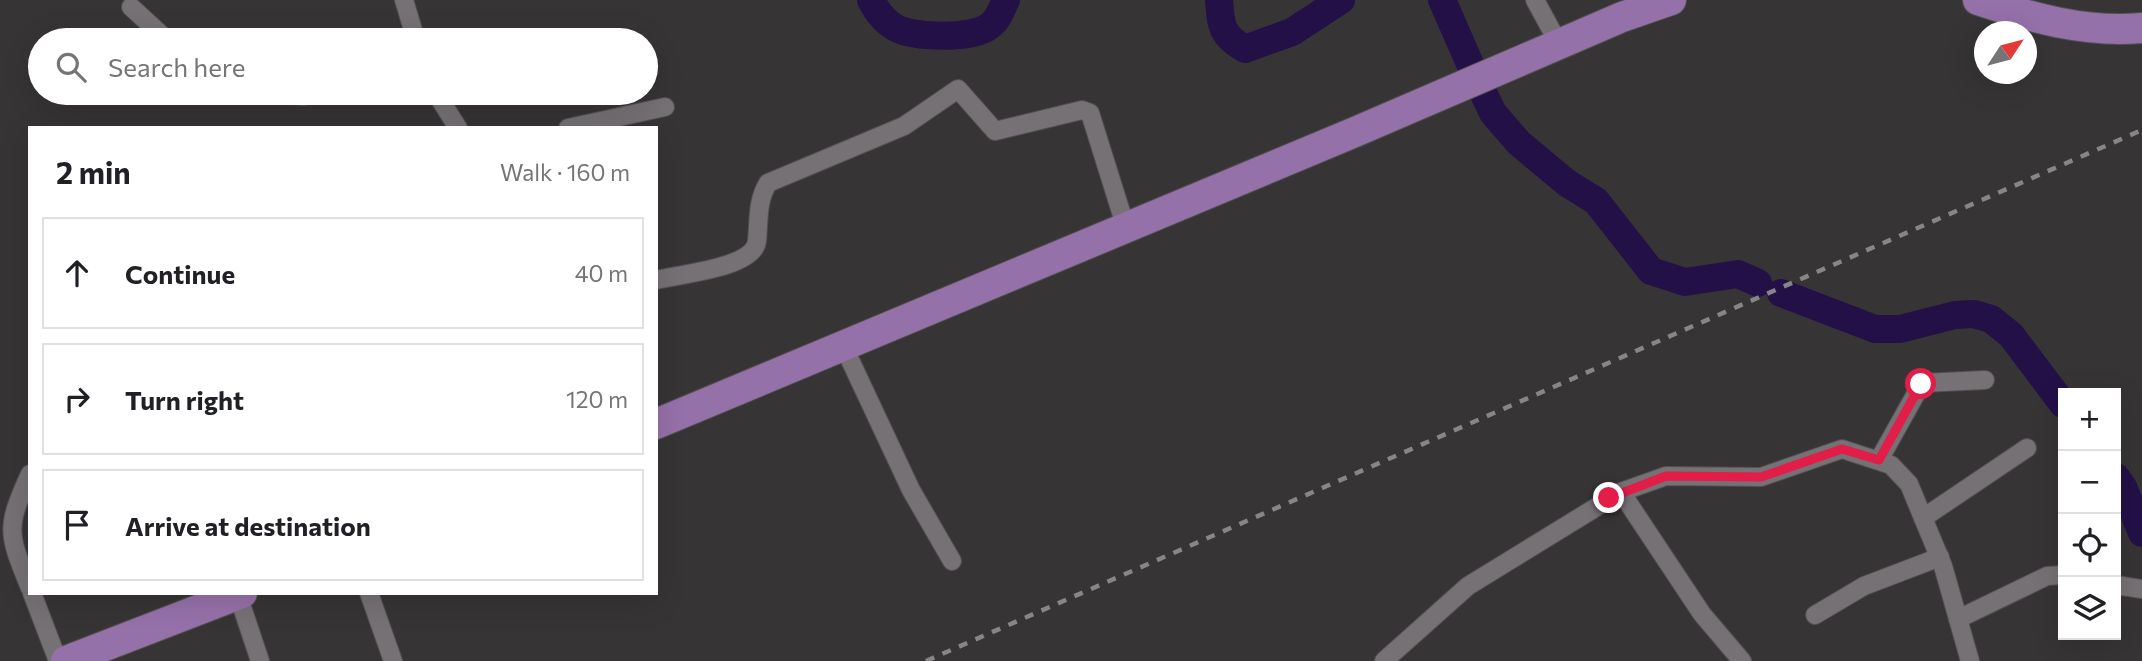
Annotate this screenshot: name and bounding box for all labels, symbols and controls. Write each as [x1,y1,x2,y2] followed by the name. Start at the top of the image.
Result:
[1974,21,2037,84] north arrow
[28,28,658,105] search box
[52,48,90,86] icon: search
[108,51,246,82] text: Search here
[56,153,131,190] text: 2 min
[500,158,630,186] text: Walk · 160 m
[58,254,96,292] icon: ahead
[125,258,235,289] text: Continue
[575,259,628,287] text: 40 m
[1905,368,1936,399] route start
[58,380,96,418] icon: right
[125,384,244,415] text: Turn right
[566,385,628,413] text: 120 m
[2058,388,2121,640] map controls
[2058,388,2121,451] button: +
[2058,451,2121,514] button: −
[1593,482,1624,513] route end
[58,506,96,544] icon: arrive
[125,510,371,541] text: Arrive at destination
[2058,514,2121,577] button: locate
[2058,577,2121,640] button: layers

